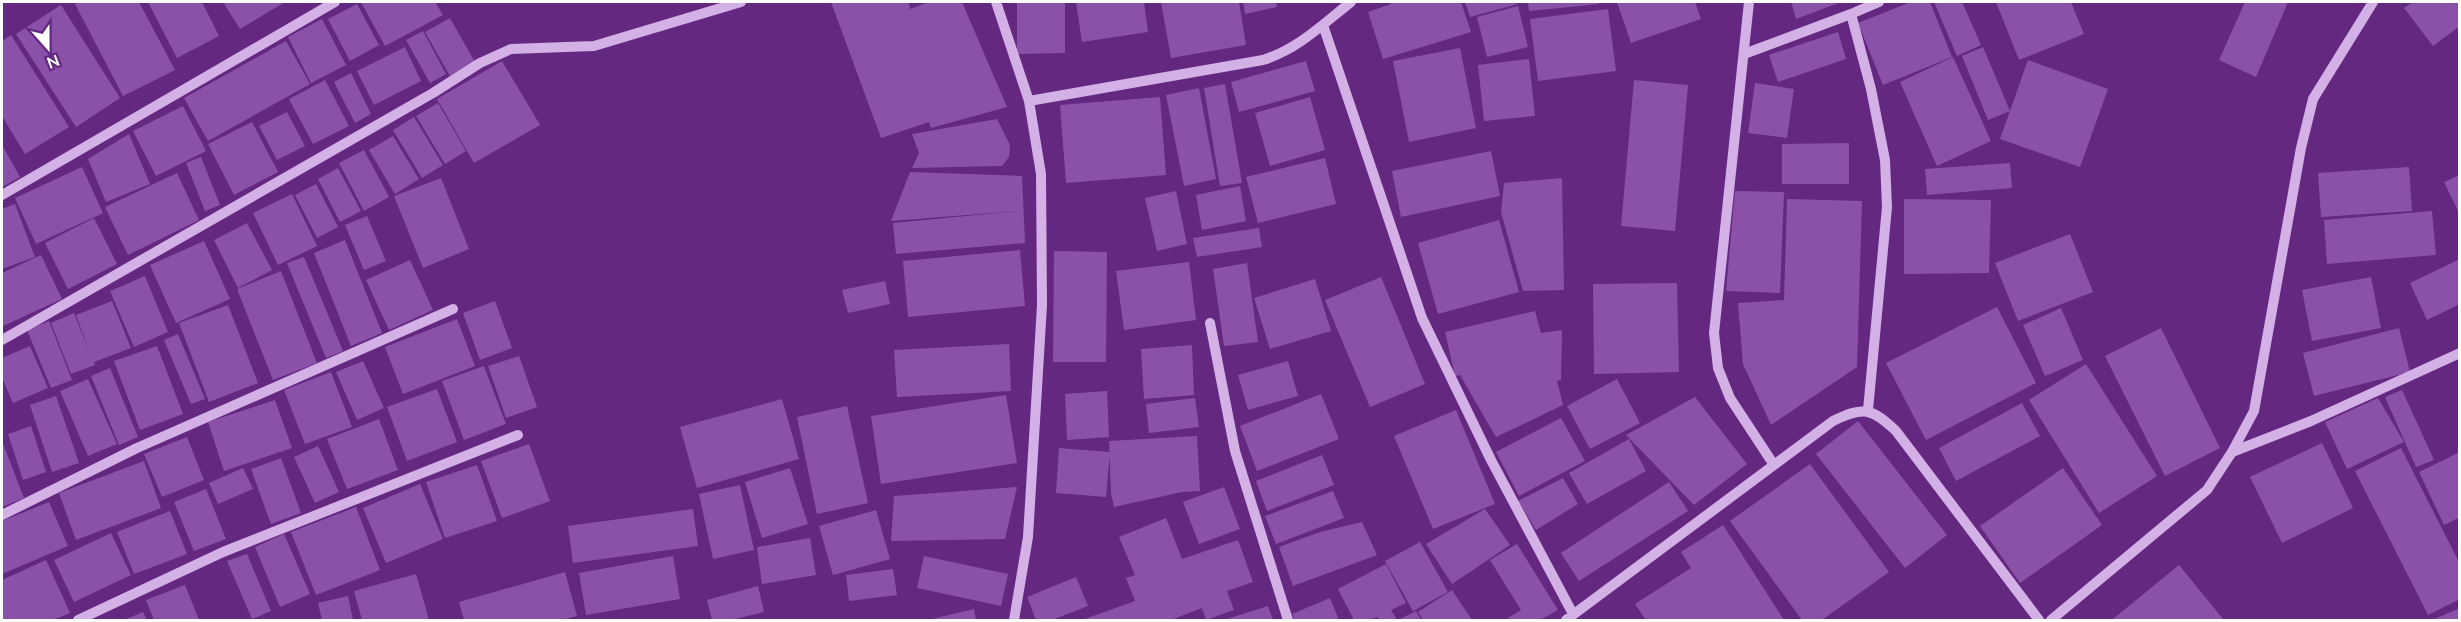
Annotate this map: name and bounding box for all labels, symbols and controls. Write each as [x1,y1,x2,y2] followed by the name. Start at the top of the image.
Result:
[18,18,78,78] north arrow
[43,49,63,73] text: N

